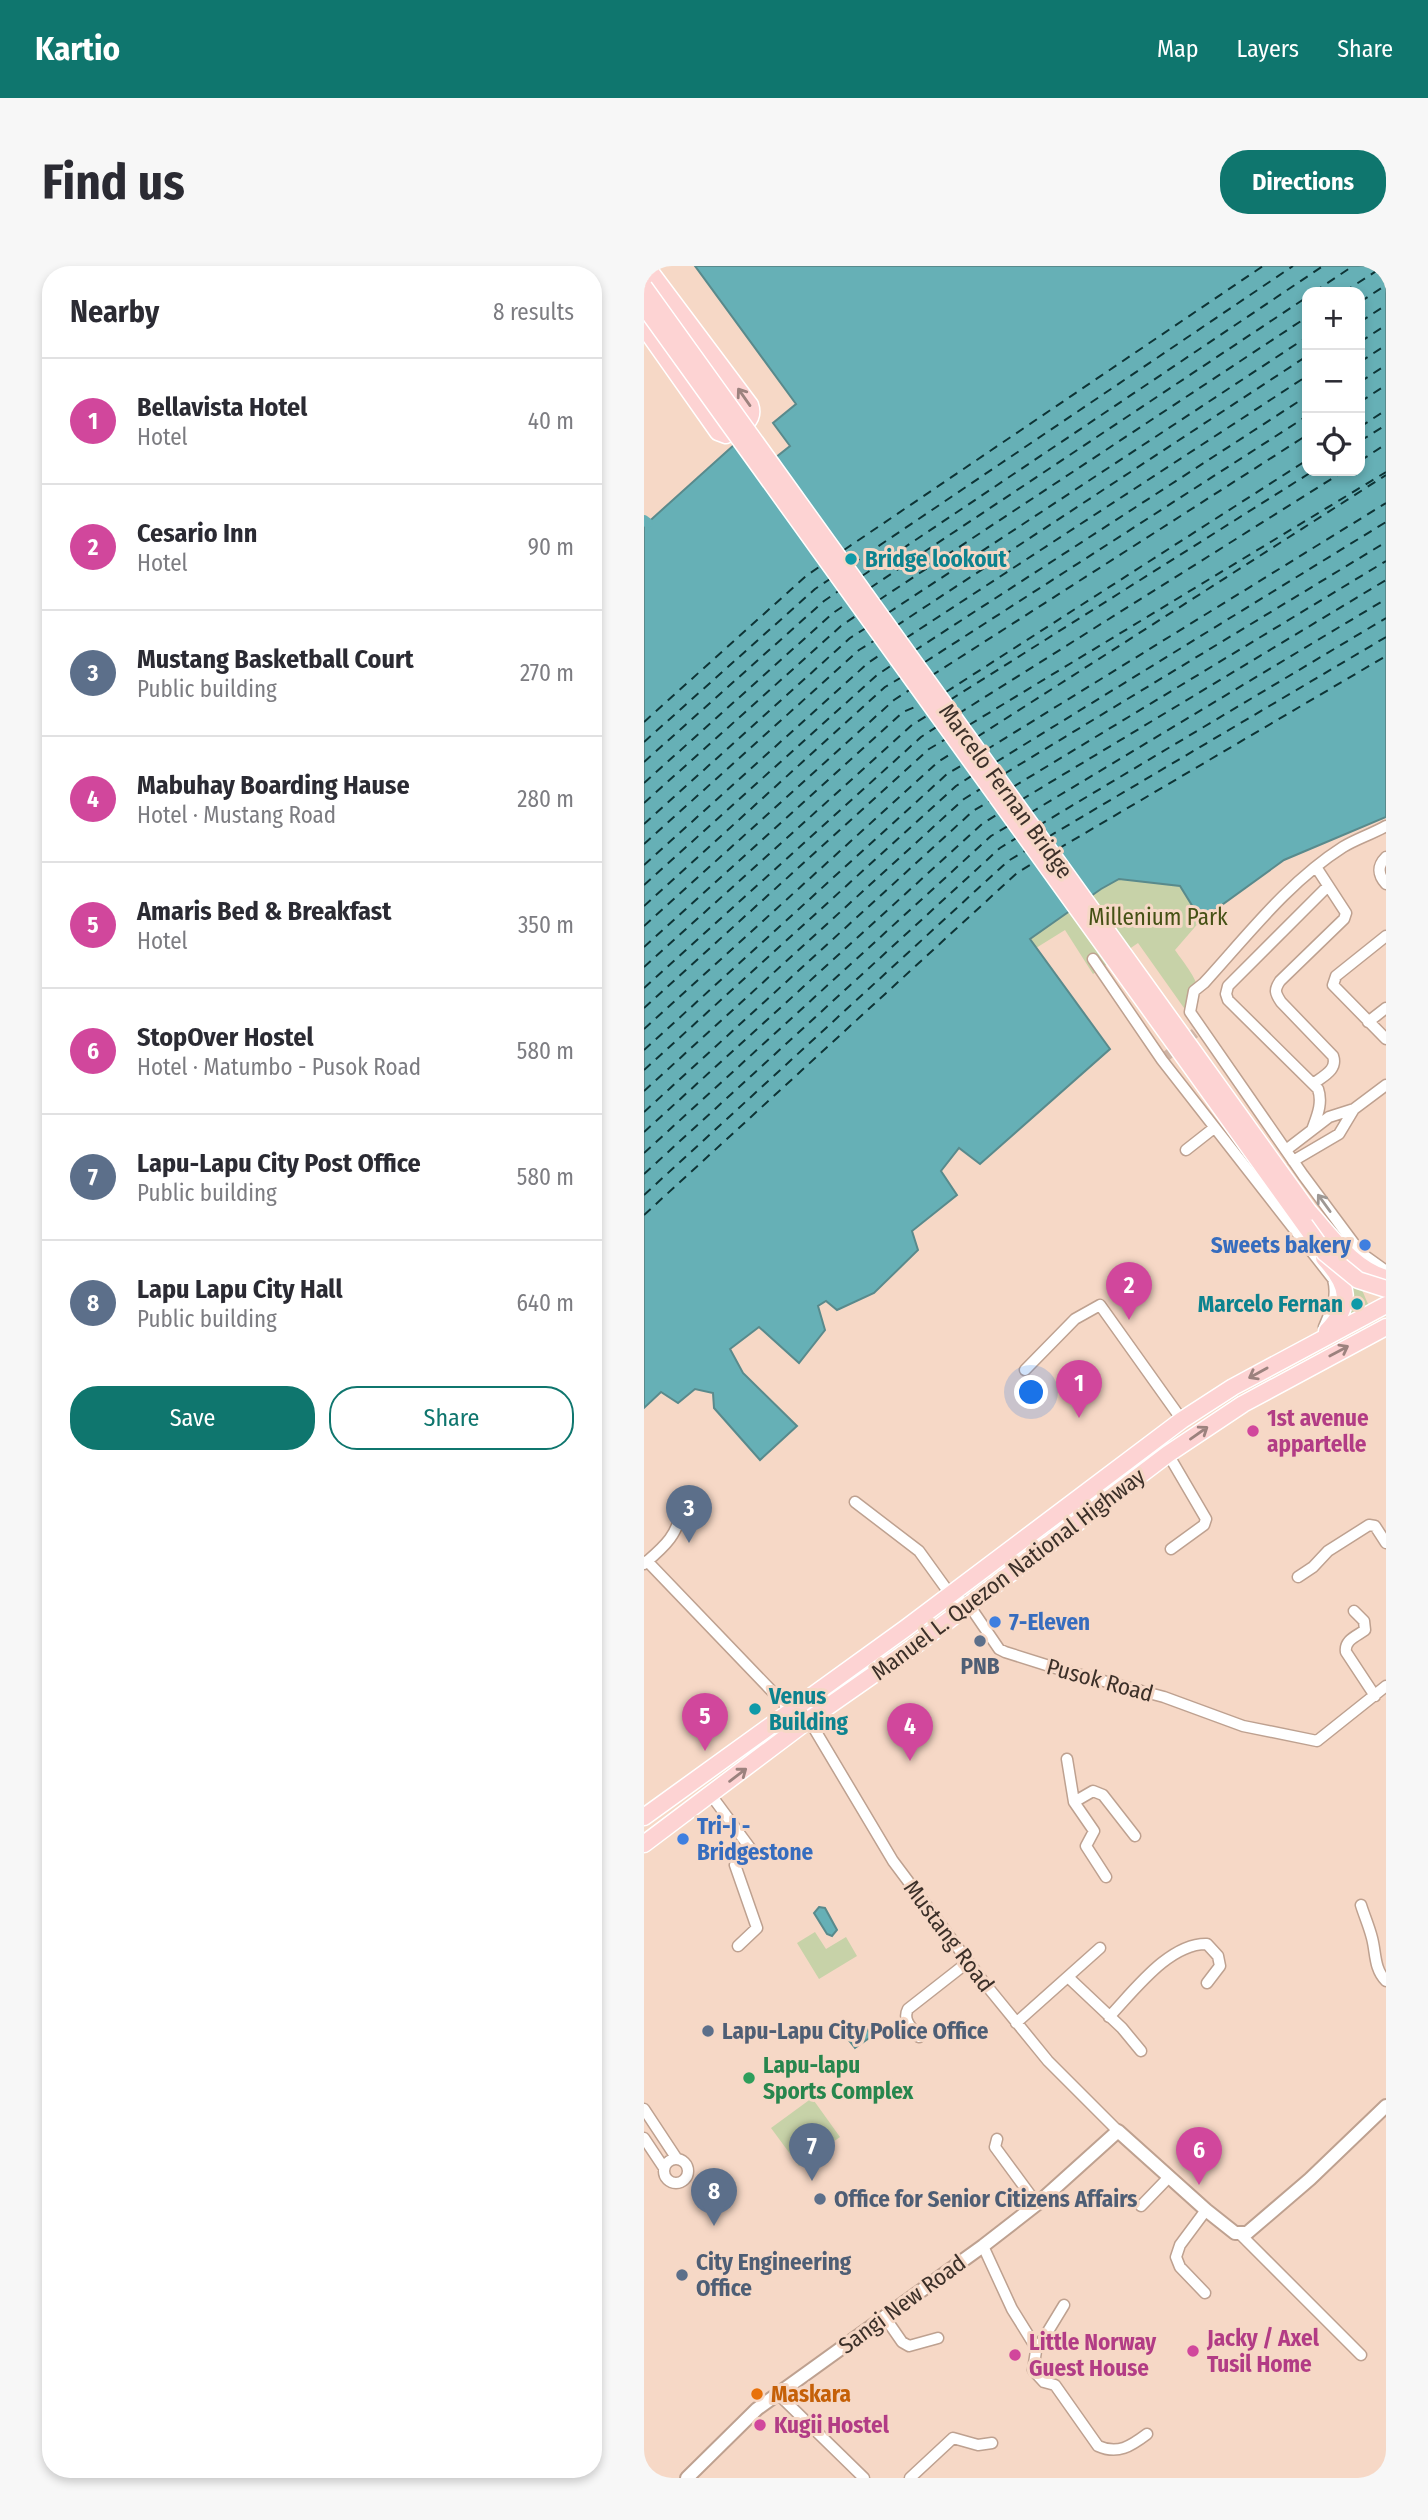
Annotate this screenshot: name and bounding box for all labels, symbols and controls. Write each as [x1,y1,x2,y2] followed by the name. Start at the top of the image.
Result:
[35,29,120,69] text: Kartio
[1157,35,1199,63] text: Map
[1237,35,1299,63] text: Layers
[1337,35,1393,63] text: Share
[1220,150,1386,214] button: Directions
[42,153,185,212] text: Find us
[1302,287,1365,476] map controls
[1302,287,1365,350] button: +
[70,294,159,330] text: Nearby
[493,298,574,326] text: 8 results
[1302,350,1365,413] button: −
[737,388,751,407] one-way arrow
[137,392,307,423] text: Bellavista Hotel
[88,407,98,435] text: 1
[528,407,574,435] text: 40 m
[1302,413,1365,476] button: locate
[137,423,188,451] text: Hotel
[137,518,257,549] text: Cesario Inn
[88,533,98,561] text: 2
[528,533,574,561] text: 90 m
[865,545,1007,573] place label: Bridge lookout
[137,549,188,577] text: Hotel
[843,551,859,567] marker: Bridge lookout
[137,644,414,675] text: Mustang Basketball Court
[88,659,98,687] text: 3
[520,659,574,687] text: 270 m
[137,675,277,703] text: Public building
[933,698,1079,884] street label: Marcelo Fernan Bridge
[137,770,410,801] text: Mabuhay Boarding Hause
[87,785,99,813] text: 4
[517,785,574,813] text: 280 m
[137,801,336,829] text: Hotel · Mustang Road
[137,896,391,927] text: Amaris Bed & Breakfast
[1088,903,1228,931] park label: Millenium Park
[87,911,99,939] text: 5
[518,911,574,939] text: 350 m
[137,927,188,955] text: Hotel
[137,1022,314,1053] text: StopOver Hostel
[87,1037,99,1065] text: 6
[517,1037,574,1065] text: 580 m
[137,1053,421,1081] text: Hotel · Matumbo - Pusok Road
[137,1148,421,1179] text: Lapu-Lapu City Post Office
[88,1163,98,1191] text: 7
[517,1163,574,1191] text: 580 m
[137,1179,277,1207] text: Public building
[1317,1194,1331,1213] one-way arrow
[1211,1231,1352,1259] place label: Sweets bakery
[1357,1237,1373,1253] marker: Sweets bakery
[1106,1262,1152,1320] pin: 2
[137,1274,343,1305] text: Lapu Lapu City Hall
[87,1289,99,1317] text: 8
[516,1289,574,1317] text: 640 m
[1198,1290,1343,1318] place label: Marcelo Fernan
[1349,1296,1365,1312] marker: Marcelo Fernan
[137,1305,277,1333] text: Public building
[1328,1343,1348,1357] one-way arrow
[1056,1360,1102,1418] pin: 1
[1248,1367,1269,1380] one-way arrow
[1014,1375,1048,1409] your location
[70,1386,315,1450] button: Save
[329,1386,574,1450] button: Share
[1267,1404,1369,1458] place label: 1st avenue appartelle
[1245,1423,1261,1439] marker: 1st avenue appartelle
[1189,1426,1208,1440] one-way arrow
[866,1462,1151,1686] street label: Manuel L. Quezon National Highway
[666,1485,712,1543] pin: 3
[1009,1608,1090,1636] place label: 7-Eleven
[987,1614,1003,1630] marker: 7-Eleven
[972,1633,988,1649] marker: PNB
[960,1652,1000,1680] place label: PNB
[1044,1652,1156,1708] street label: Pusok Road
[768,1682,848,1736] place label: Venus Building
[682,1693,728,1751] pin: 5
[747,1701,763,1717] marker: Venus Building
[887,1703,933,1761] pin: 4
[729,1767,747,1782] one-way arrow
[697,1812,813,1866] place label: Tri-J - Bridgestone
[675,1831,691,1847] marker: Tri-J - Bridgestone
[898,1875,1000,1997] street label: Mustang Road
[722,2017,989,2045] place label: Lapu-Lapu City Police Office
[700,2023,716,2039] marker: Lapu-Lapu City Police Office
[763,2051,915,2105] place label: Lapu-lapu Sports Complex
[741,2070,757,2086] marker: Lapu-lapu Sports Complex
[789,2123,835,2181] pin: 7
[1176,2127,1222,2185] pin: 6
[691,2168,737,2226] pin: 8
[834,2185,1137,2213] place label: Office for Senior Citizens Affairs
[812,2191,828,2207] marker: Office for Senior Citizens Affairs
[696,2248,852,2302] place label: City Engineering Office
[833,2249,971,2359] street label: Sangi New Road
[674,2267,690,2283] marker: City Engineering Office
[1206,2324,1320,2378] place label: Jacky / Axel Tusil Home
[1029,2328,1157,2382] place label: Little Norway Guest House
[1185,2343,1201,2359] marker: Jacky / Axel Tusil Home
[1007,2347,1023,2363] marker: Little Norway Guest House
[771,2380,851,2408] place label: Maskara
[749,2386,765,2402] marker: Maskara
[774,2411,890,2439] place label: Kugii Hostel
[752,2417,768,2433] marker: Kugii Hostel

